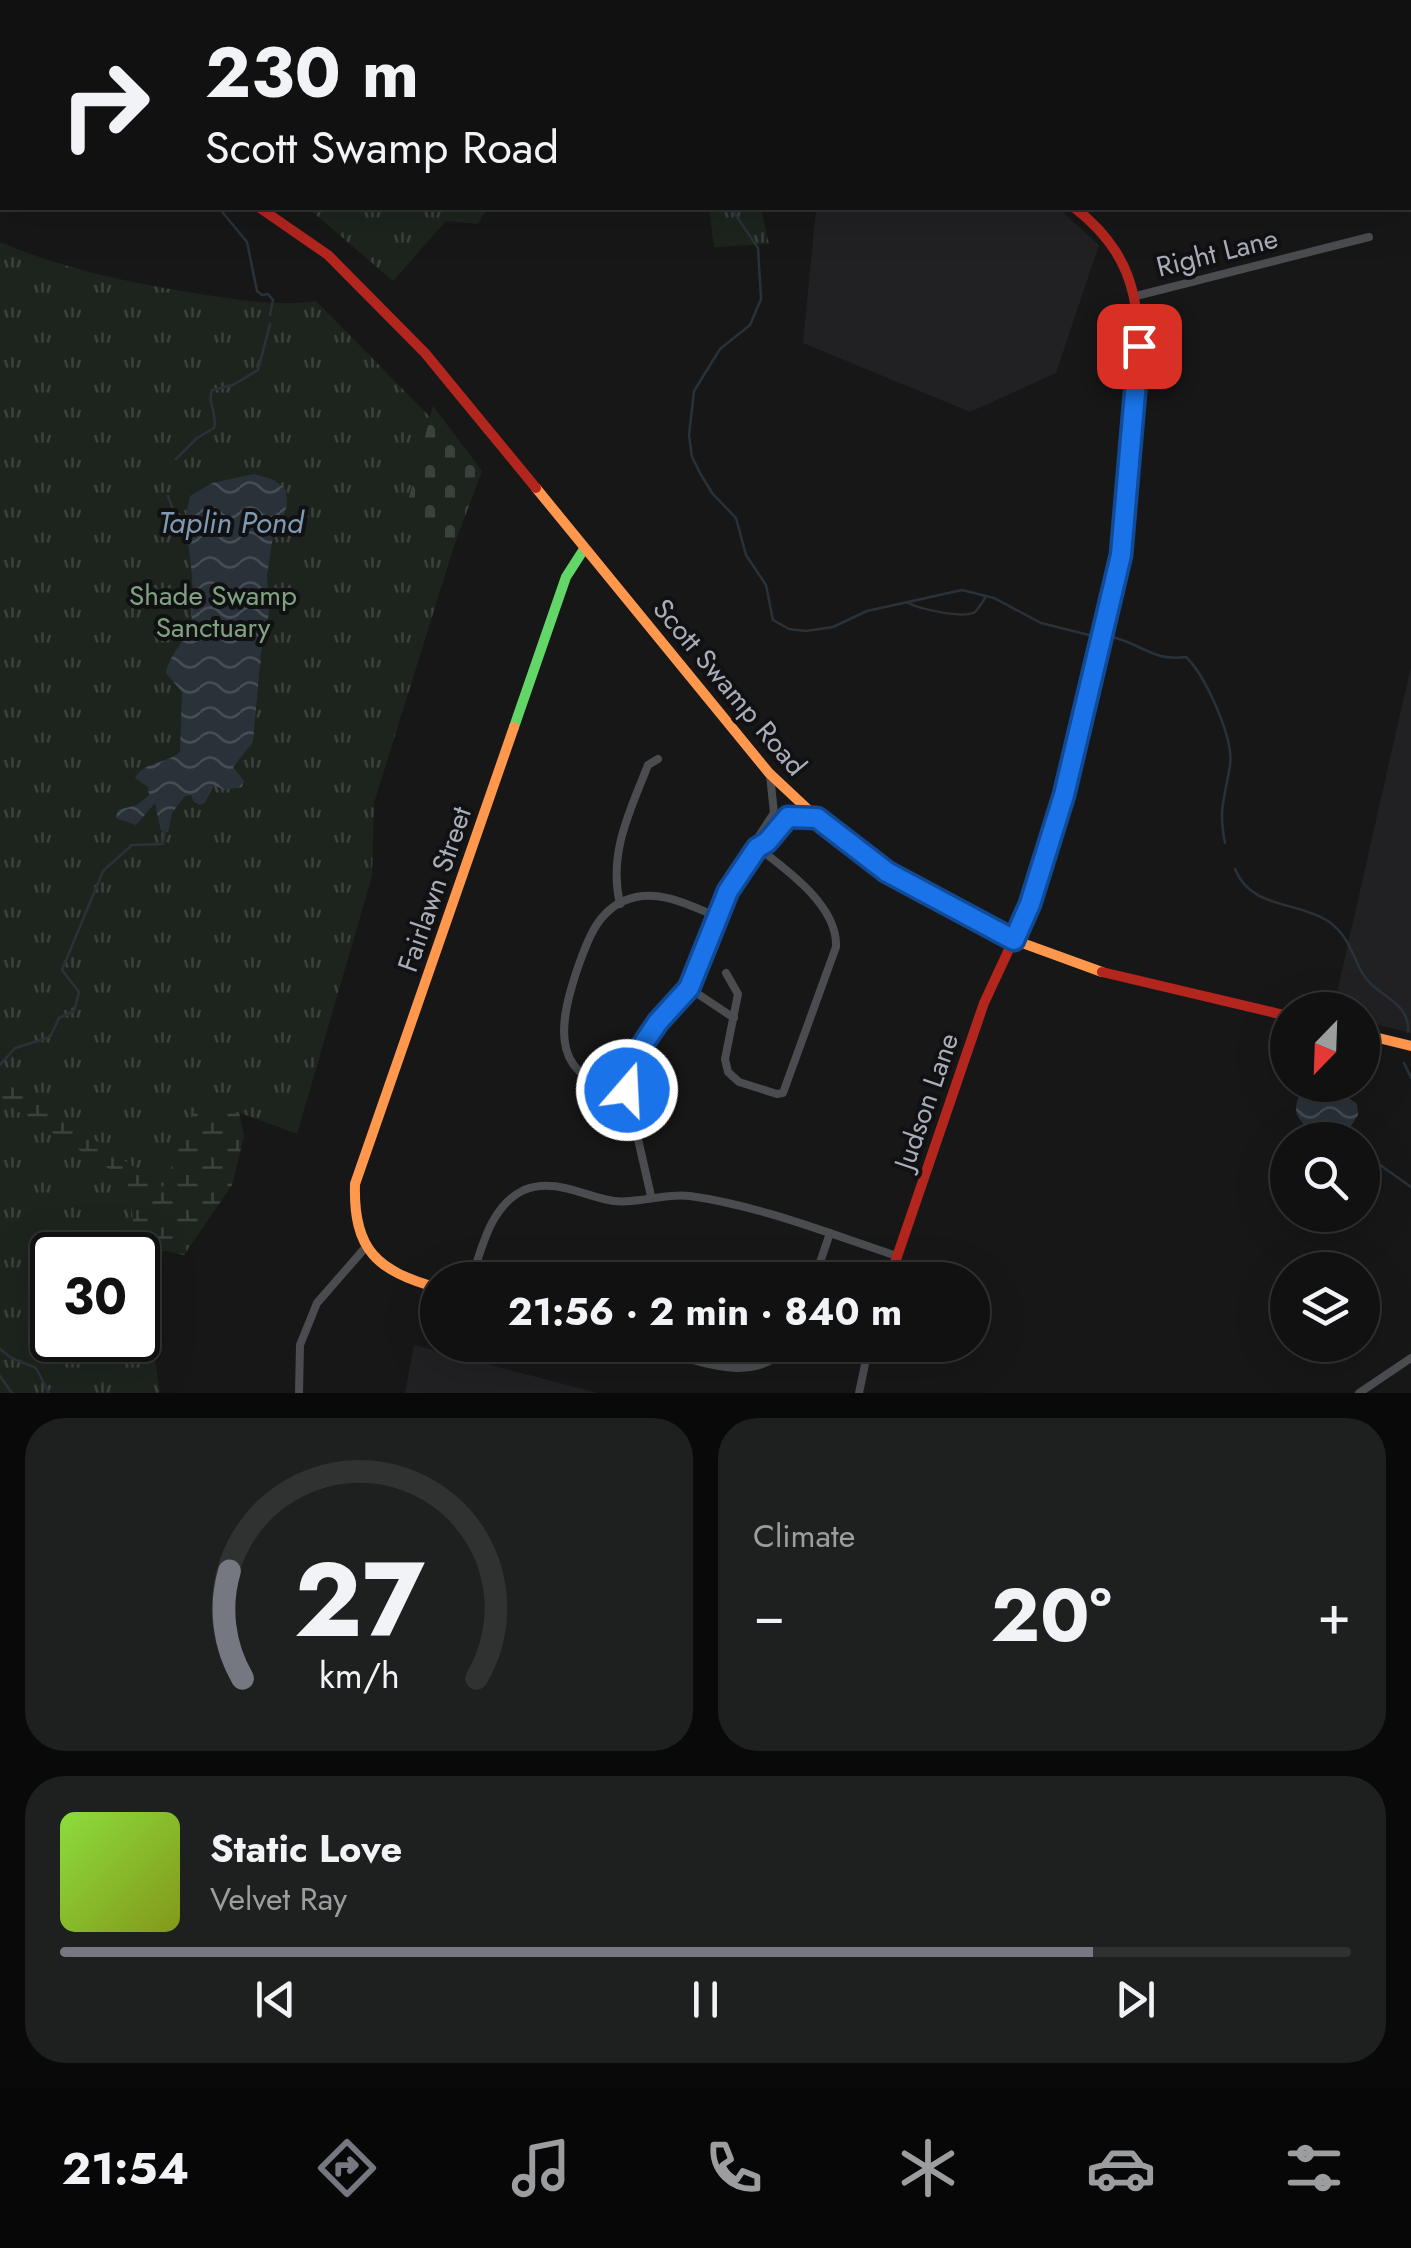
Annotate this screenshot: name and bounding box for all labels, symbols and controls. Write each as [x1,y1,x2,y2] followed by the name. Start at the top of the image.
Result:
[205,22,419,123] text: 230 m
[40,40,170,170] icon: right
[205,115,559,180] text: Scott Swamp Road
[1152,218,1282,287] street label: Right Lane
[1097,304,1182,389] pin
[1112,319,1167,374] icon: arrive
[158,501,305,544] water label: Taplin Pond
[129,575,297,648] park label: Shade Swamp Sanctuary
[643,590,816,785] street label: Scott Swamp Road
[387,801,482,977] street label: Fairlawn Street
[1270,992,1380,1102] north arrow
[1270,992,1380,1362] map controls
[883,1027,969,1179] street label: Judson Lane
[575,1038,679,1142] position arrow
[1270,1122,1380,1232] button: search
[30,1232,160,1362] speed limit sign: 30
[1270,1252,1380,1362] button: layers
[508,1284,902,1339] text: 21:56 · 2 min · 840 m
[753,1513,855,1559] text: Climate
[294,1525,425,1675] text: 27
[991,1561,1112,1669] text: 20°
[753,1575,785,1655] text: −
[1317,1575,1351,1655] text: +
[319,1650,399,1701] text: km/h
[210,1821,402,1876] text: Static Love
[210,1876,347,1922] text: Velvet Ray
[248,1972,303,2027] icon: previous
[678,1972,733,2027] icon: pause
[1108,1972,1163,2027] icon: next
[312,2133,382,2203] icon: directions
[506,2133,576,2203] icon: music
[699,2133,769,2203] icon: phone
[893,2133,963,2203] icon: climate
[1086,2133,1156,2203] icon: car
[1279,2133,1349,2203] icon: filters
[62,2136,189,2201] text: 21:54

